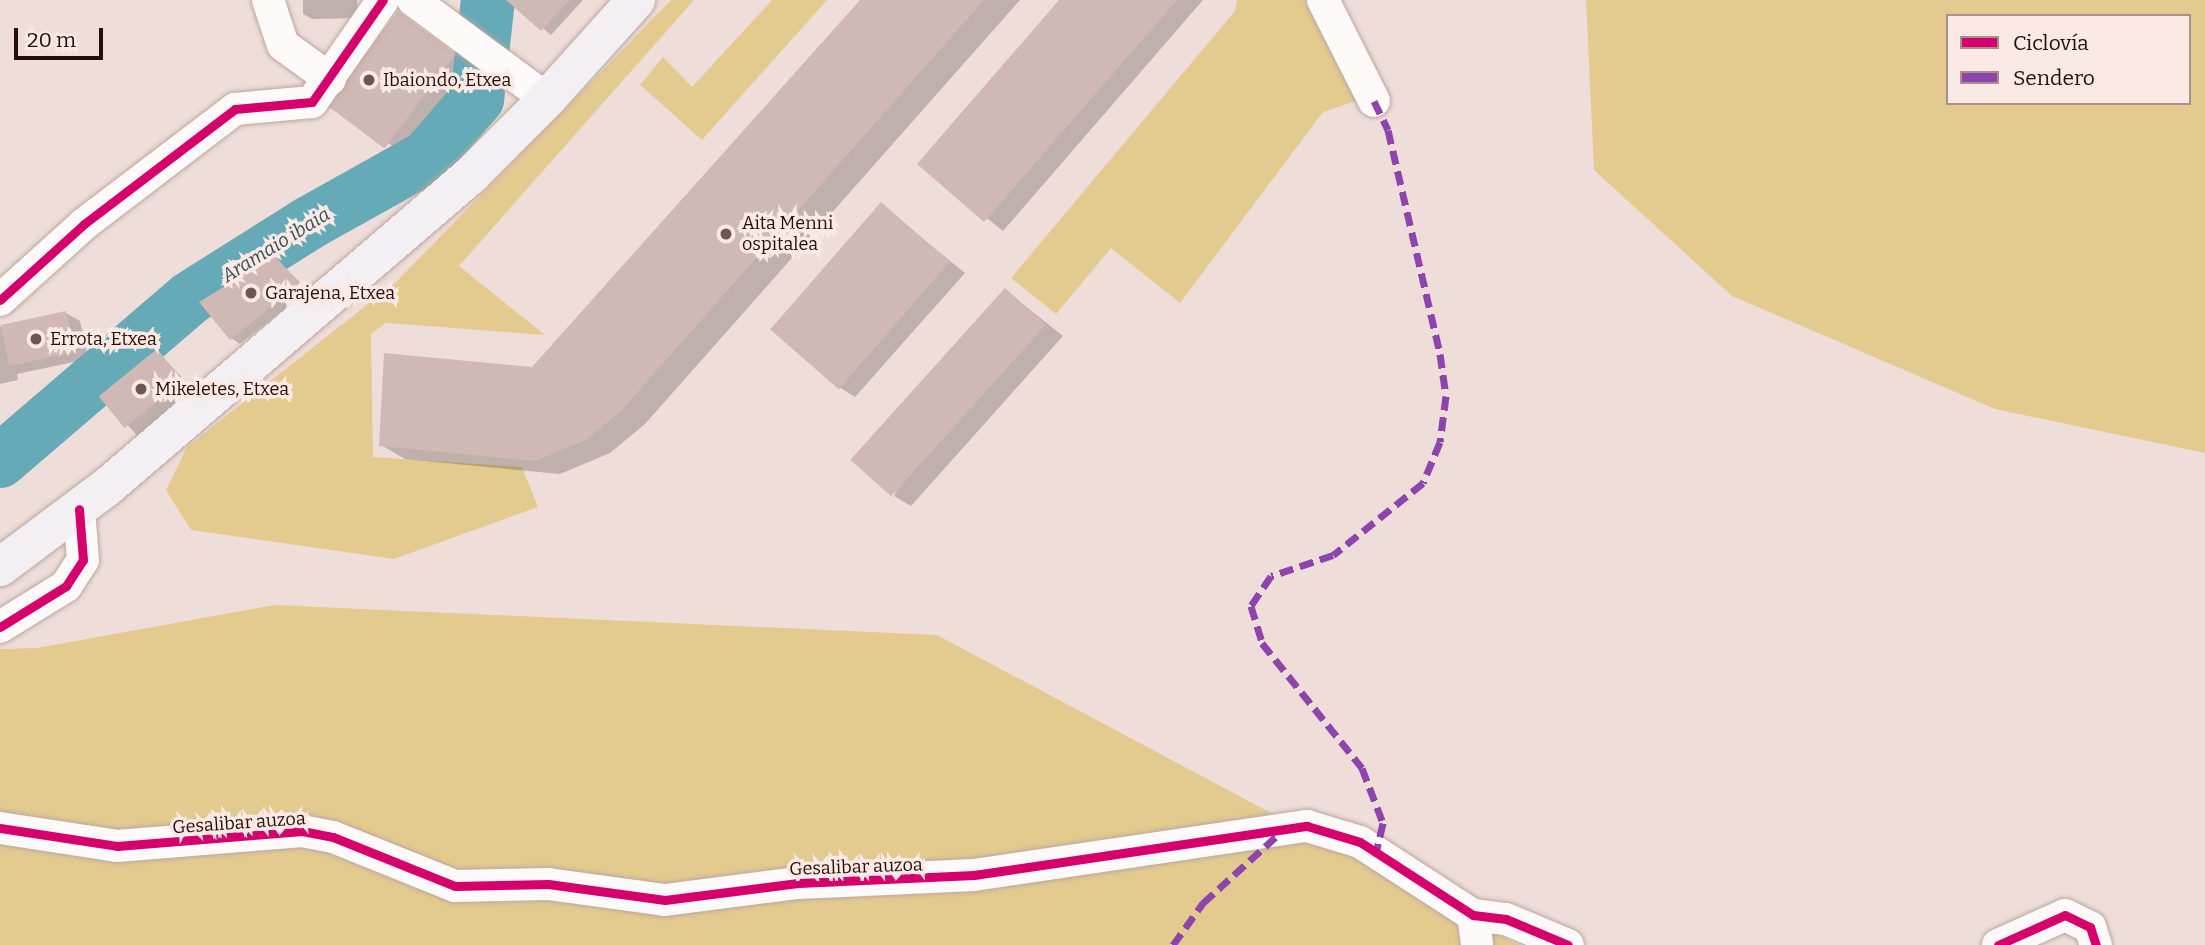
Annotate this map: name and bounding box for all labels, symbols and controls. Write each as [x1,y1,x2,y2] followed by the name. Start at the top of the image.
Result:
[18,14,107,58] scale bar
[1946,14,2191,105] legend
[27,27,76,53] text: 20 m
[2013,30,2089,56] text: Ciclovía
[2013,65,2095,91] text: Sendero
[383,69,511,91] place label: Ibaiondo, Etxea
[361,72,377,88] marker: Ibaiondo, Etxea
[218,203,334,287] water label: Aramaio ibaia
[742,213,833,256] place label: Aita Menni ospitalea
[716,224,736,244] marker: Aita Menni ospitalea
[265,282,395,304] place label: Garajena, Etxea
[243,285,259,301] marker: Garajena, Etxea
[50,328,157,350] place label: Errota, Etxea
[28,331,44,347] marker: Errota, Etxea
[155,378,289,400] place label: Mikeletes, Etxea
[133,381,149,397] marker: Mikeletes, Etxea
[172,808,306,838] street label: Gesalibar auzoa
[789,854,923,880] street label: Gesalibar auzoa

